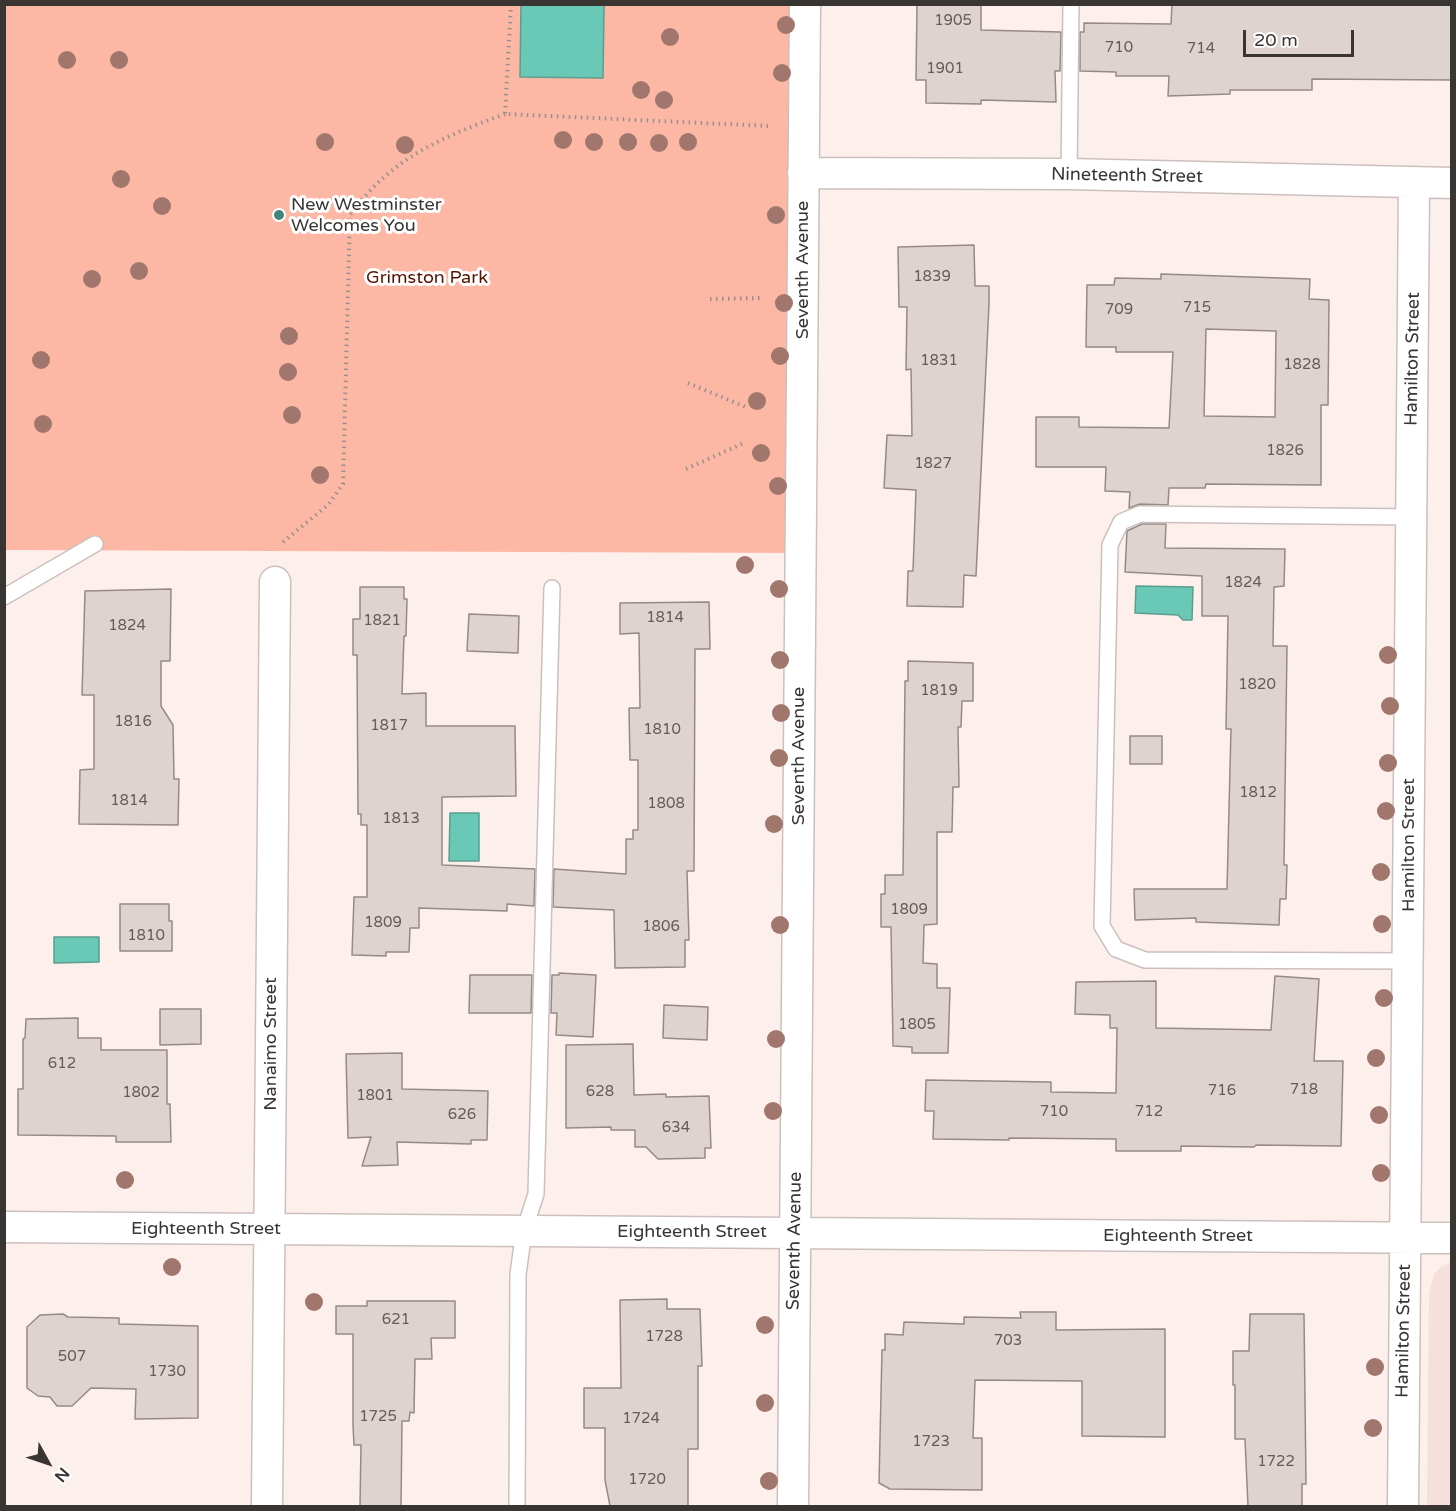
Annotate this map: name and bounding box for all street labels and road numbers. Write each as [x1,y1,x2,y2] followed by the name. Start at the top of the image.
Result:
[1051,164,1203,188] street label: Nineteenth Street
[792,201,814,339] street label: Seventh Avenue
[1401,292,1425,426] street label: Hamilton Street
[788,687,810,825] street label: Seventh Avenue
[1398,778,1420,912] street label: Hamilton Street
[260,977,282,1111] street label: Nanaimo Street
[783,1172,807,1310] street label: Seventh Avenue
[131,1218,281,1240] street label: Eighteenth Street
[617,1221,767,1243] street label: Eighteenth Street
[1103,1225,1253,1247] street label: Eighteenth Street
[1392,1264,1416,1398] street label: Hamilton Street

